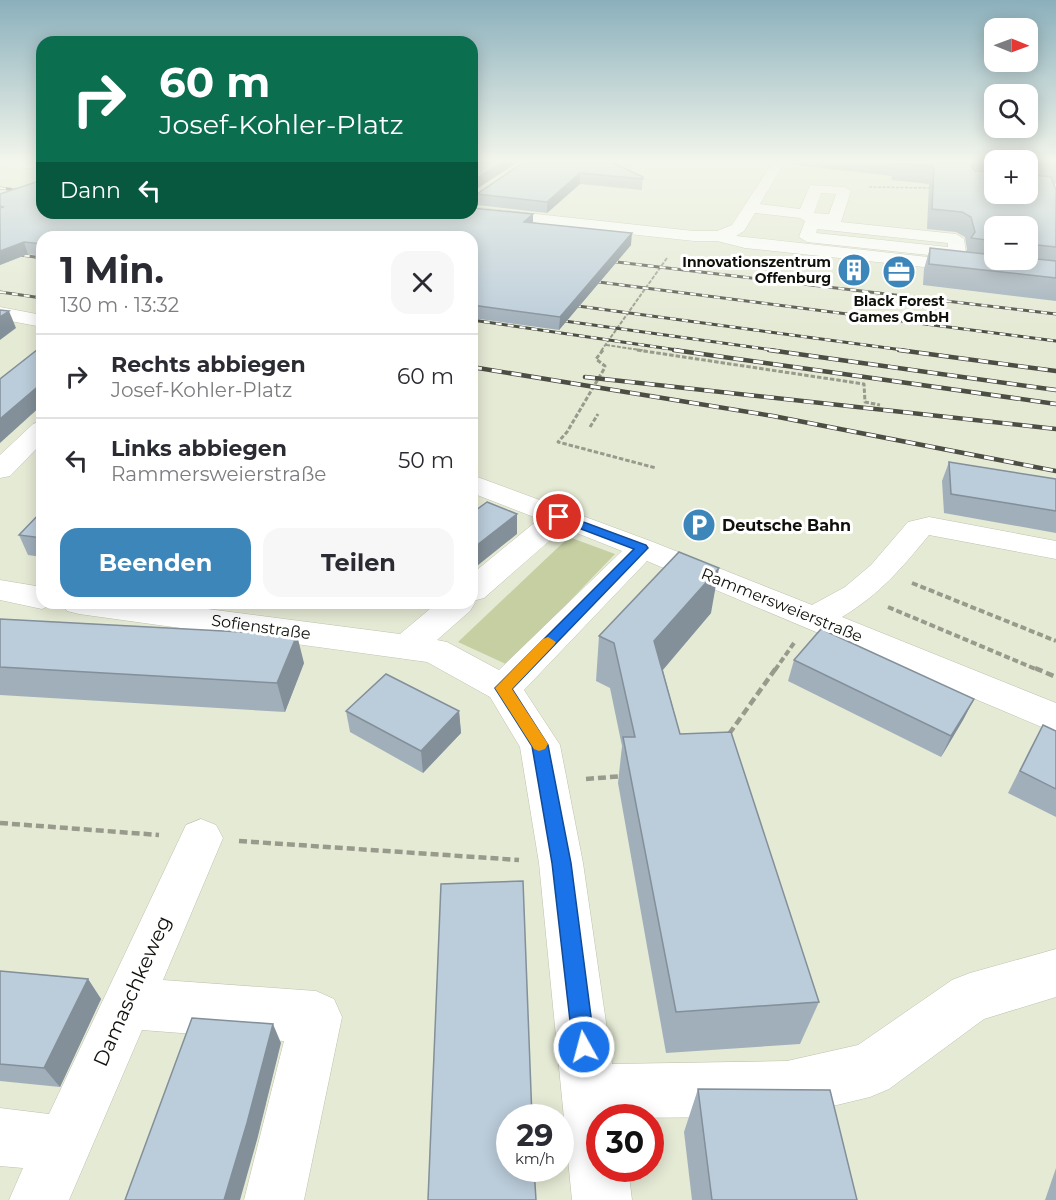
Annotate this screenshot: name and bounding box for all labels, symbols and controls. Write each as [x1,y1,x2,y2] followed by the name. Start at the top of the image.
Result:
[984,18,1038,72] north arrow
[984,18,1038,270] map controls
[159,56,270,108] text: 60 m
[60,60,138,138] icon: right
[984,84,1038,138] button: search
[159,108,404,141] text: Josef-Kohler-Platz
[984,150,1038,204] button: +
[133,174,166,207] icon: left
[60,177,121,204] text: Dann
[984,216,1038,270] button: −
[60,248,164,292] text: 1 Min.
[391,251,454,314] button: close
[836,252,872,288] building icon: Innovationszentrum Offenburg
[682,253,831,287] place label: Innovationszentrum Offenburg
[881,254,917,290] office icon: Black Forest Games GmbH
[849,292,949,326] place label: Black Forest Games GmbH
[60,293,179,317] text: 130 m · 13:32
[111,351,306,378] text: Rechts abbiegen
[60,360,93,393] icon: right
[397,363,454,390] text: 60 m
[111,378,292,402] text: Josef-Kohler-Platz
[111,435,287,462] text: Links abbiegen
[60,444,93,477] icon: left
[398,447,454,474] text: 50 m
[111,462,326,486] text: Rammersweierstraße
[533,491,584,542] pin
[542,500,575,533] icon: arrive
[681,507,717,543] parking icon: Deutsche Bahn
[722,516,851,535] place label: Deutsche Bahn
[60,528,251,597] button: Beenden
[263,528,454,597] button: Teilen
[699,564,865,646] street label: Rammersweierstraße
[210,611,312,643] street label: Sofienstraße
[88,912,176,1070] street label: Damaschkeweg
[552,1015,616,1079] position arrow
[586,1104,664,1182] speed limit sign: 30
[517,1117,553,1154] text: 29
[515,1149,555,1168] text: km/h

